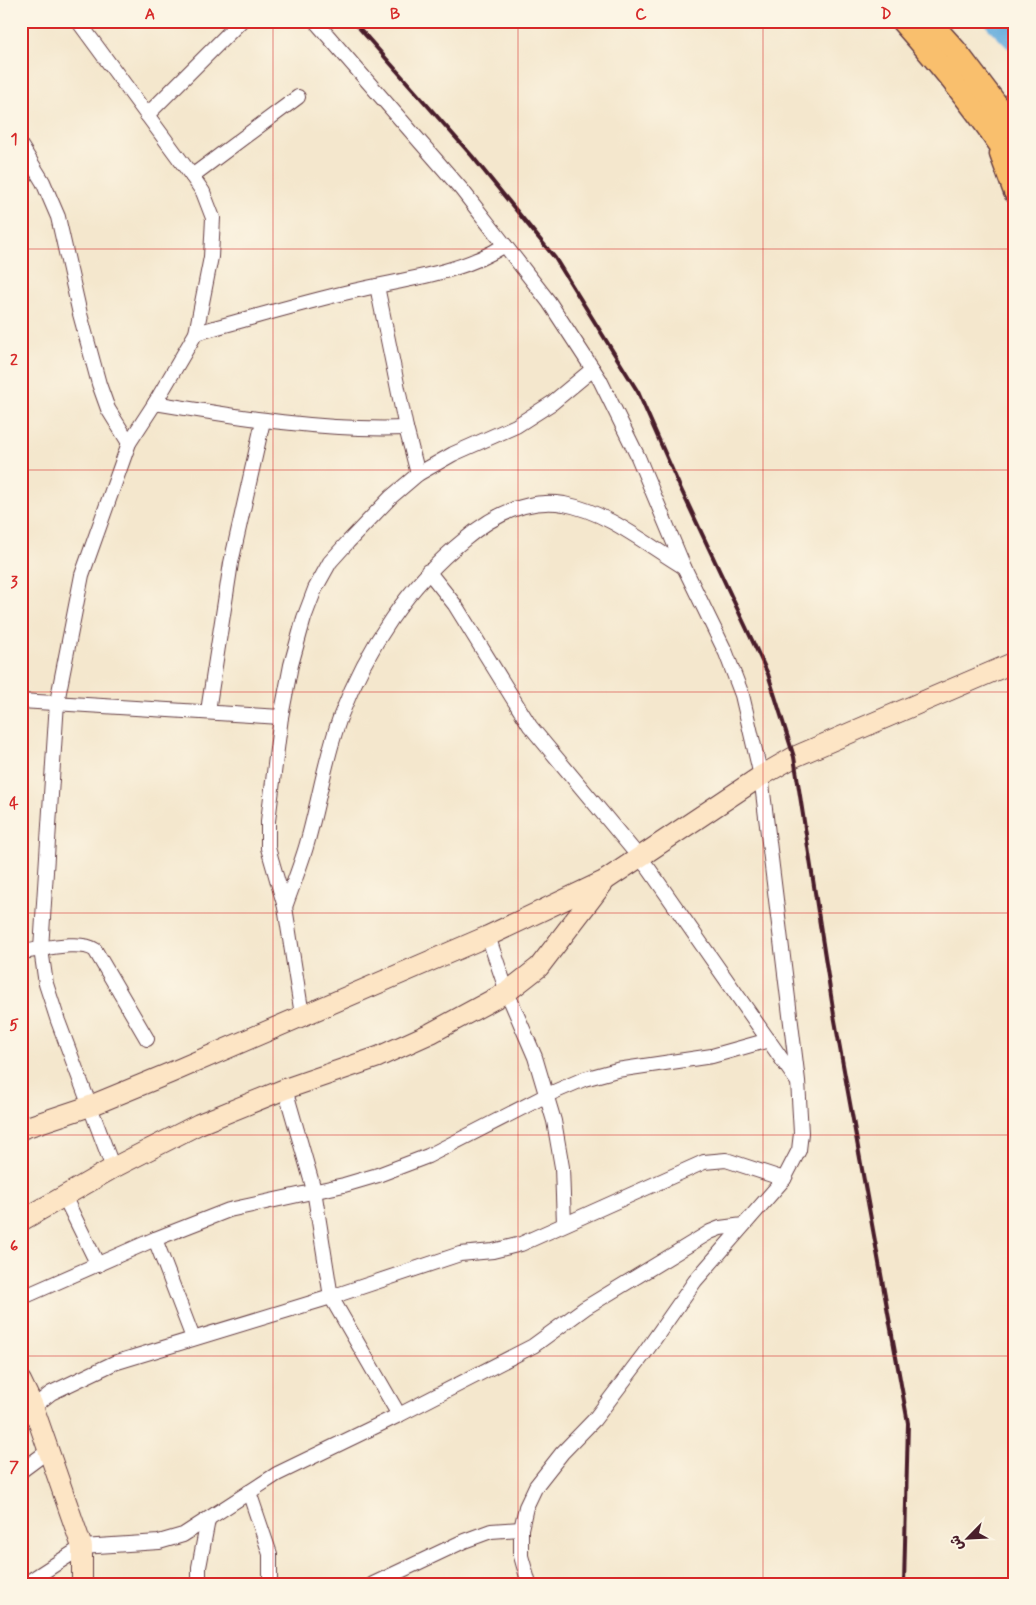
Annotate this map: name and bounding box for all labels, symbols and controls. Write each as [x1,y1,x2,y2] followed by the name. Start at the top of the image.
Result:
[145,4,155,25] text: A
[390,4,400,25] text: B
[635,4,647,25] text: C
[880,4,892,25] text: D
[10,129,18,150] text: 1
[10,350,18,371] text: 2
[10,572,18,593] text: 3
[9,793,19,814] text: 4
[9,1015,19,1036] text: 5
[10,1236,18,1257] text: 6
[9,1457,19,1478] text: 7
[944,1512,994,1562] north arrow
[946,1532,968,1554] text: ش

